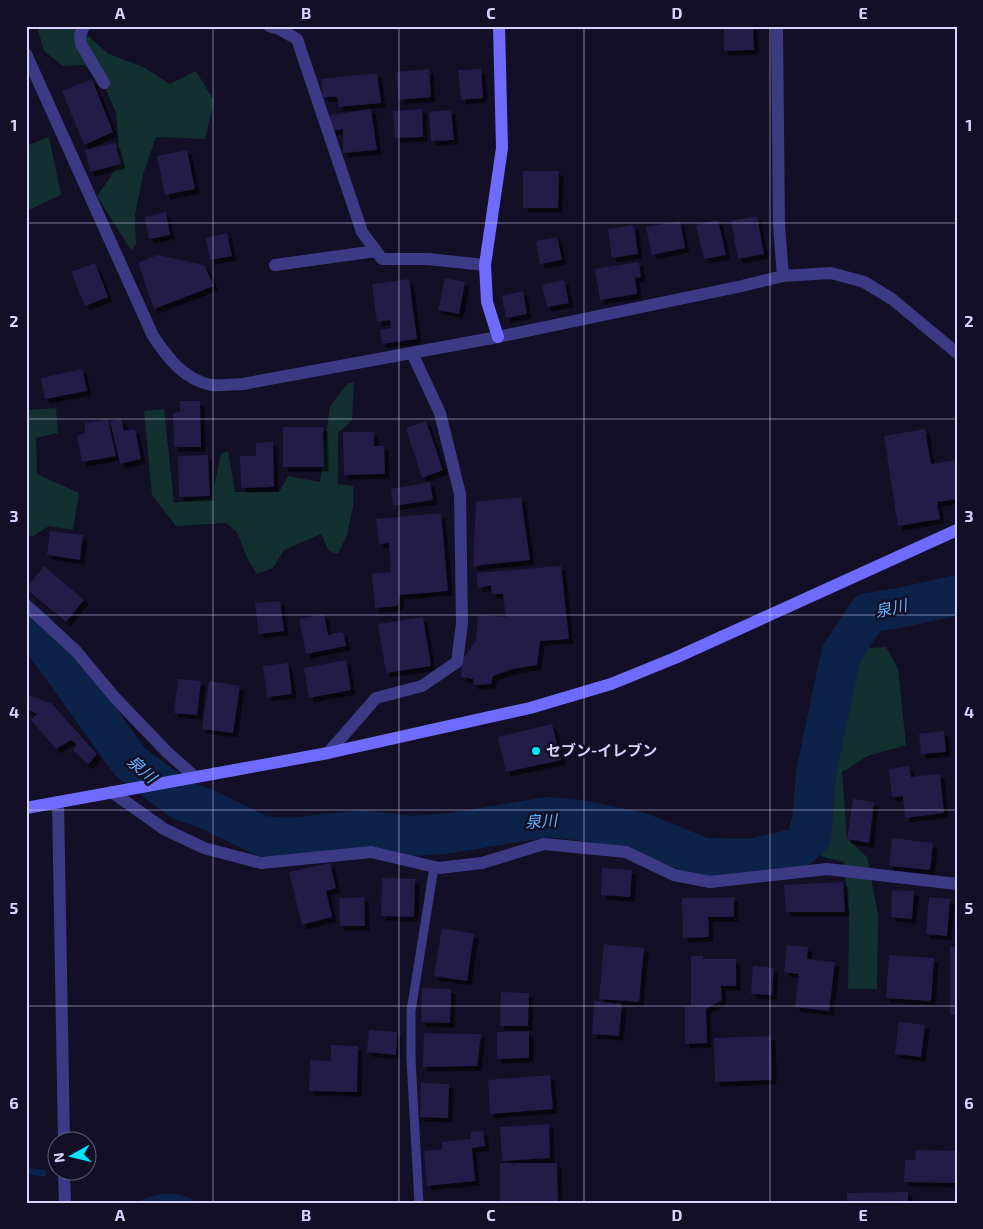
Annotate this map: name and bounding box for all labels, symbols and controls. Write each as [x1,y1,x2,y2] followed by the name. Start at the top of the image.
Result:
[115,3,126,22] text: A
[301,3,311,22] text: B
[486,3,496,22] text: C
[672,3,683,22] text: D
[858,3,868,22] text: E
[11,115,17,134] text: 1
[966,115,972,134] text: 1
[9,311,19,330] text: 2
[964,311,974,330] text: 2
[9,506,19,525] text: 3
[964,506,974,525] text: 3
[873,594,910,620] water label: 泉川
[9,702,19,721] text: 4
[964,702,974,721] text: 4
[546,741,657,759] place label: セブン-イレブン
[530,745,542,757] marker: セブン-イレブン
[124,751,162,788] water label: 泉川
[524,810,560,831] water label: 泉川
[10,898,19,917] text: 5
[965,898,974,917] text: 5
[9,1093,19,1112] text: 6
[964,1093,974,1112] text: 6
[48,1132,98,1182] north arrow
[50,1152,68,1164] text: N
[115,1205,126,1224] text: A
[301,1205,311,1224] text: B
[486,1205,496,1224] text: C
[672,1205,683,1224] text: D
[858,1205,868,1224] text: E

